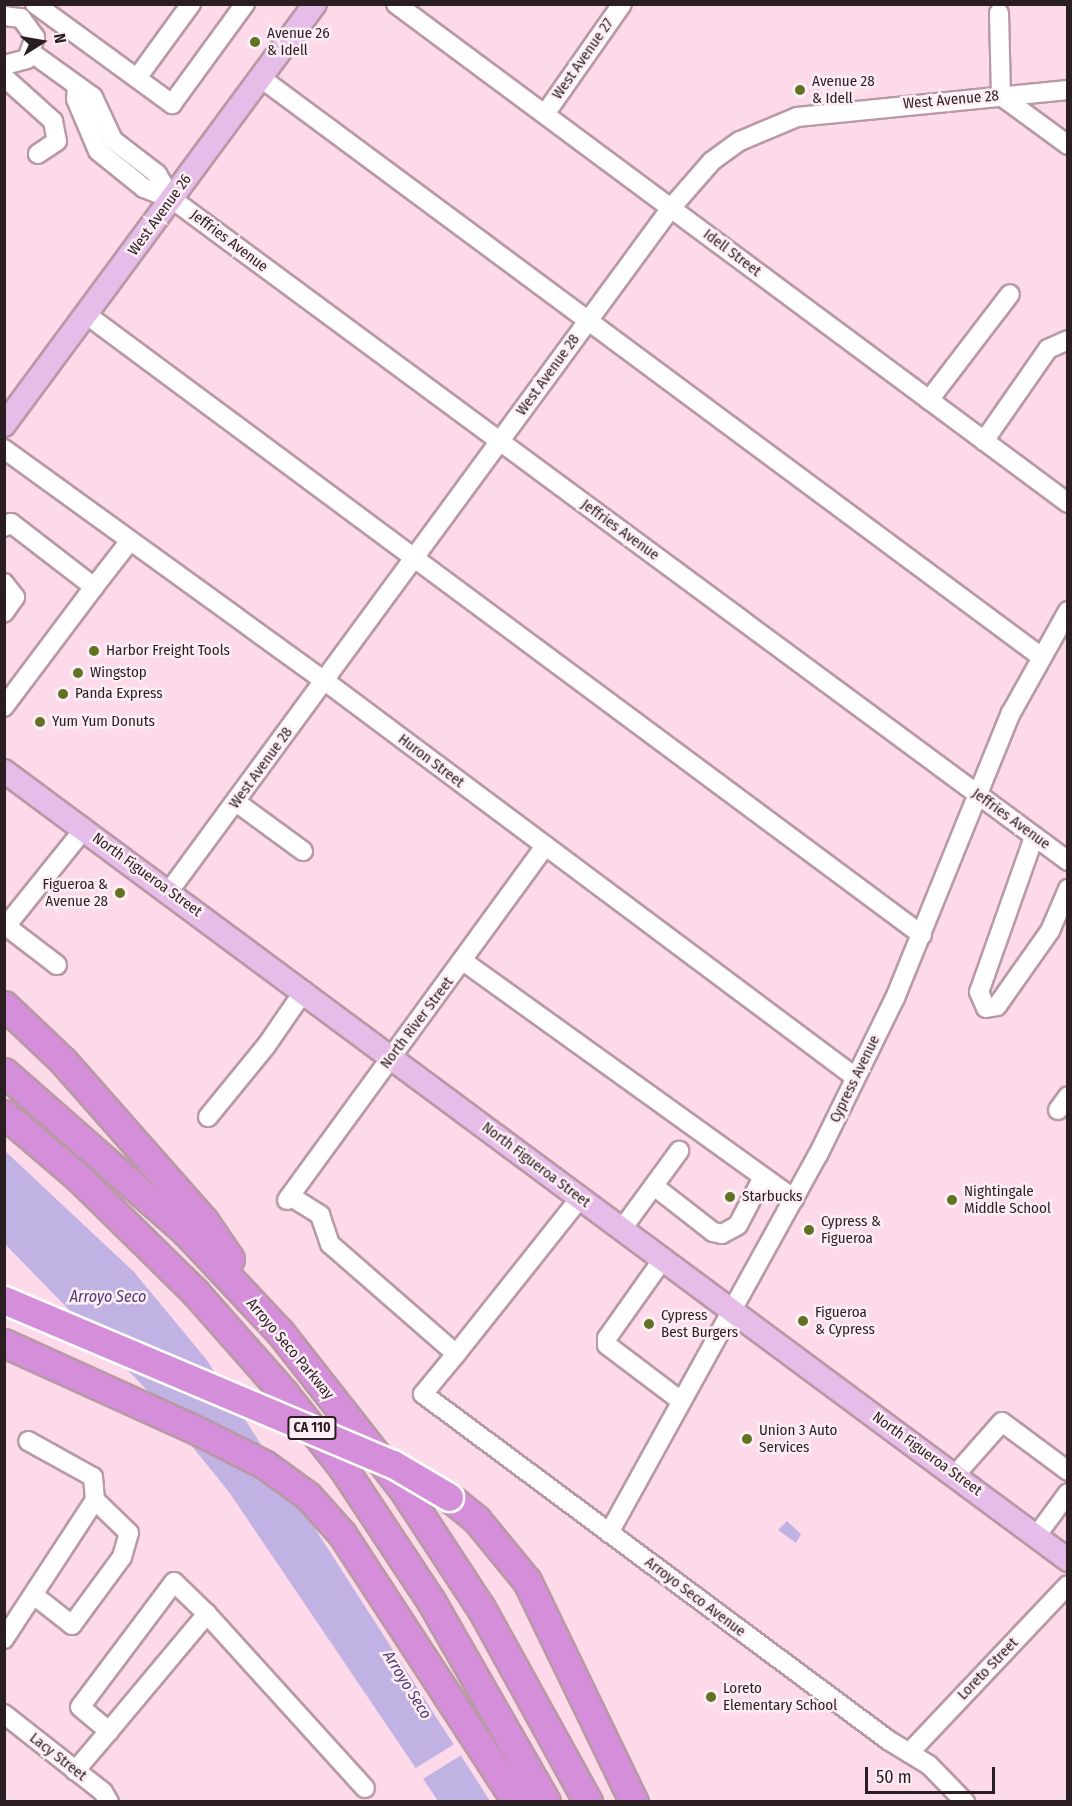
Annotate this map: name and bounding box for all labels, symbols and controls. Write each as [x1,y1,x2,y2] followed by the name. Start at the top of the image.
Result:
[12,12,72,72] north arrow
[549,15,617,103] street label: West Avenue 27
[267,24,330,59] place label: Avenue 26 & Idell
[50,32,70,45] text: N
[248,35,262,49] marker: Avenue 26 & Idell
[812,72,875,107] place label: Avenue 28 & Idell
[793,83,807,97] marker: Avenue 28 & Idell
[902,87,1000,113] street label: West Avenue 28
[125,171,195,259] street label: West Avenue 26
[187,206,271,276] street label: Jeffries Avenue
[700,225,764,281] street label: Idell Street
[512,331,584,419] street label: West Avenue 28
[577,496,663,564] street label: Jeffries Avenue
[106,642,230,660] place label: Harbor Freight Tools
[87,644,101,658] marker: Harbor Freight Tools
[90,664,147,682] place label: Wingstop
[71,666,85,680] marker: Wingstop
[75,685,163,703] place label: Panda Express
[56,687,70,701] marker: Panda Express
[52,713,155,731] place label: Yum Yum Donuts
[33,715,47,729] marker: Yum Yum Donuts
[225,724,297,812] street label: West Avenue 28
[394,730,468,792] street label: Huron Street
[968,785,1054,853] street label: Jeffries Avenue
[89,829,205,921] street label: North Figueroa Street
[43,875,108,910] place label: Figueroa & Avenue 28
[113,886,127,900] marker: Figueroa & Avenue 28
[377,974,457,1072] street label: North River Street
[826,1032,884,1126] street label: Cypress Avenue
[478,1118,594,1212] street label: North Figueroa Street
[964,1182,1051,1217] place label: Nightingale Middle School
[742,1188,802,1206] place label: Starbucks
[723,1190,737,1204] marker: Starbucks
[945,1193,959,1207] marker: Nightingale Middle School
[821,1212,881,1247] place label: Cypress & Figueroa
[802,1223,816,1237] marker: Cypress & Figueroa
[70,1287,146,1307] water label: Arroyo Seco
[243,1295,337,1403] street label: Arroyo Seco Parkway
[815,1303,875,1338] place label: Figueroa & Cypress
[661,1306,738,1341] place label: Cypress Best Burgers
[796,1314,810,1328] marker: Figueroa & Cypress
[642,1317,656,1331] marker: Cypress Best Burgers
[869,1408,985,1500] street label: North Figueroa Street
[286,1417,338,1439] road number: CA 110
[759,1421,837,1456] place label: Union 3 Auto Services
[740,1432,754,1446] marker: Union 3 Auto Services
[641,1553,749,1641] street label: Arroyo Seco Avenue
[954,1634,1022,1704] street label: Loreto Street
[379,1647,435,1723] water label: Arroyo Seco
[723,1679,837,1714] place label: Loreto Elementary School
[704,1690,718,1704] marker: Loreto Elementary School
[26,1729,90,1785] street label: Lacy Street
[868,1755,998,1793] scale bar
[876,1766,912,1788] text: 50 m

